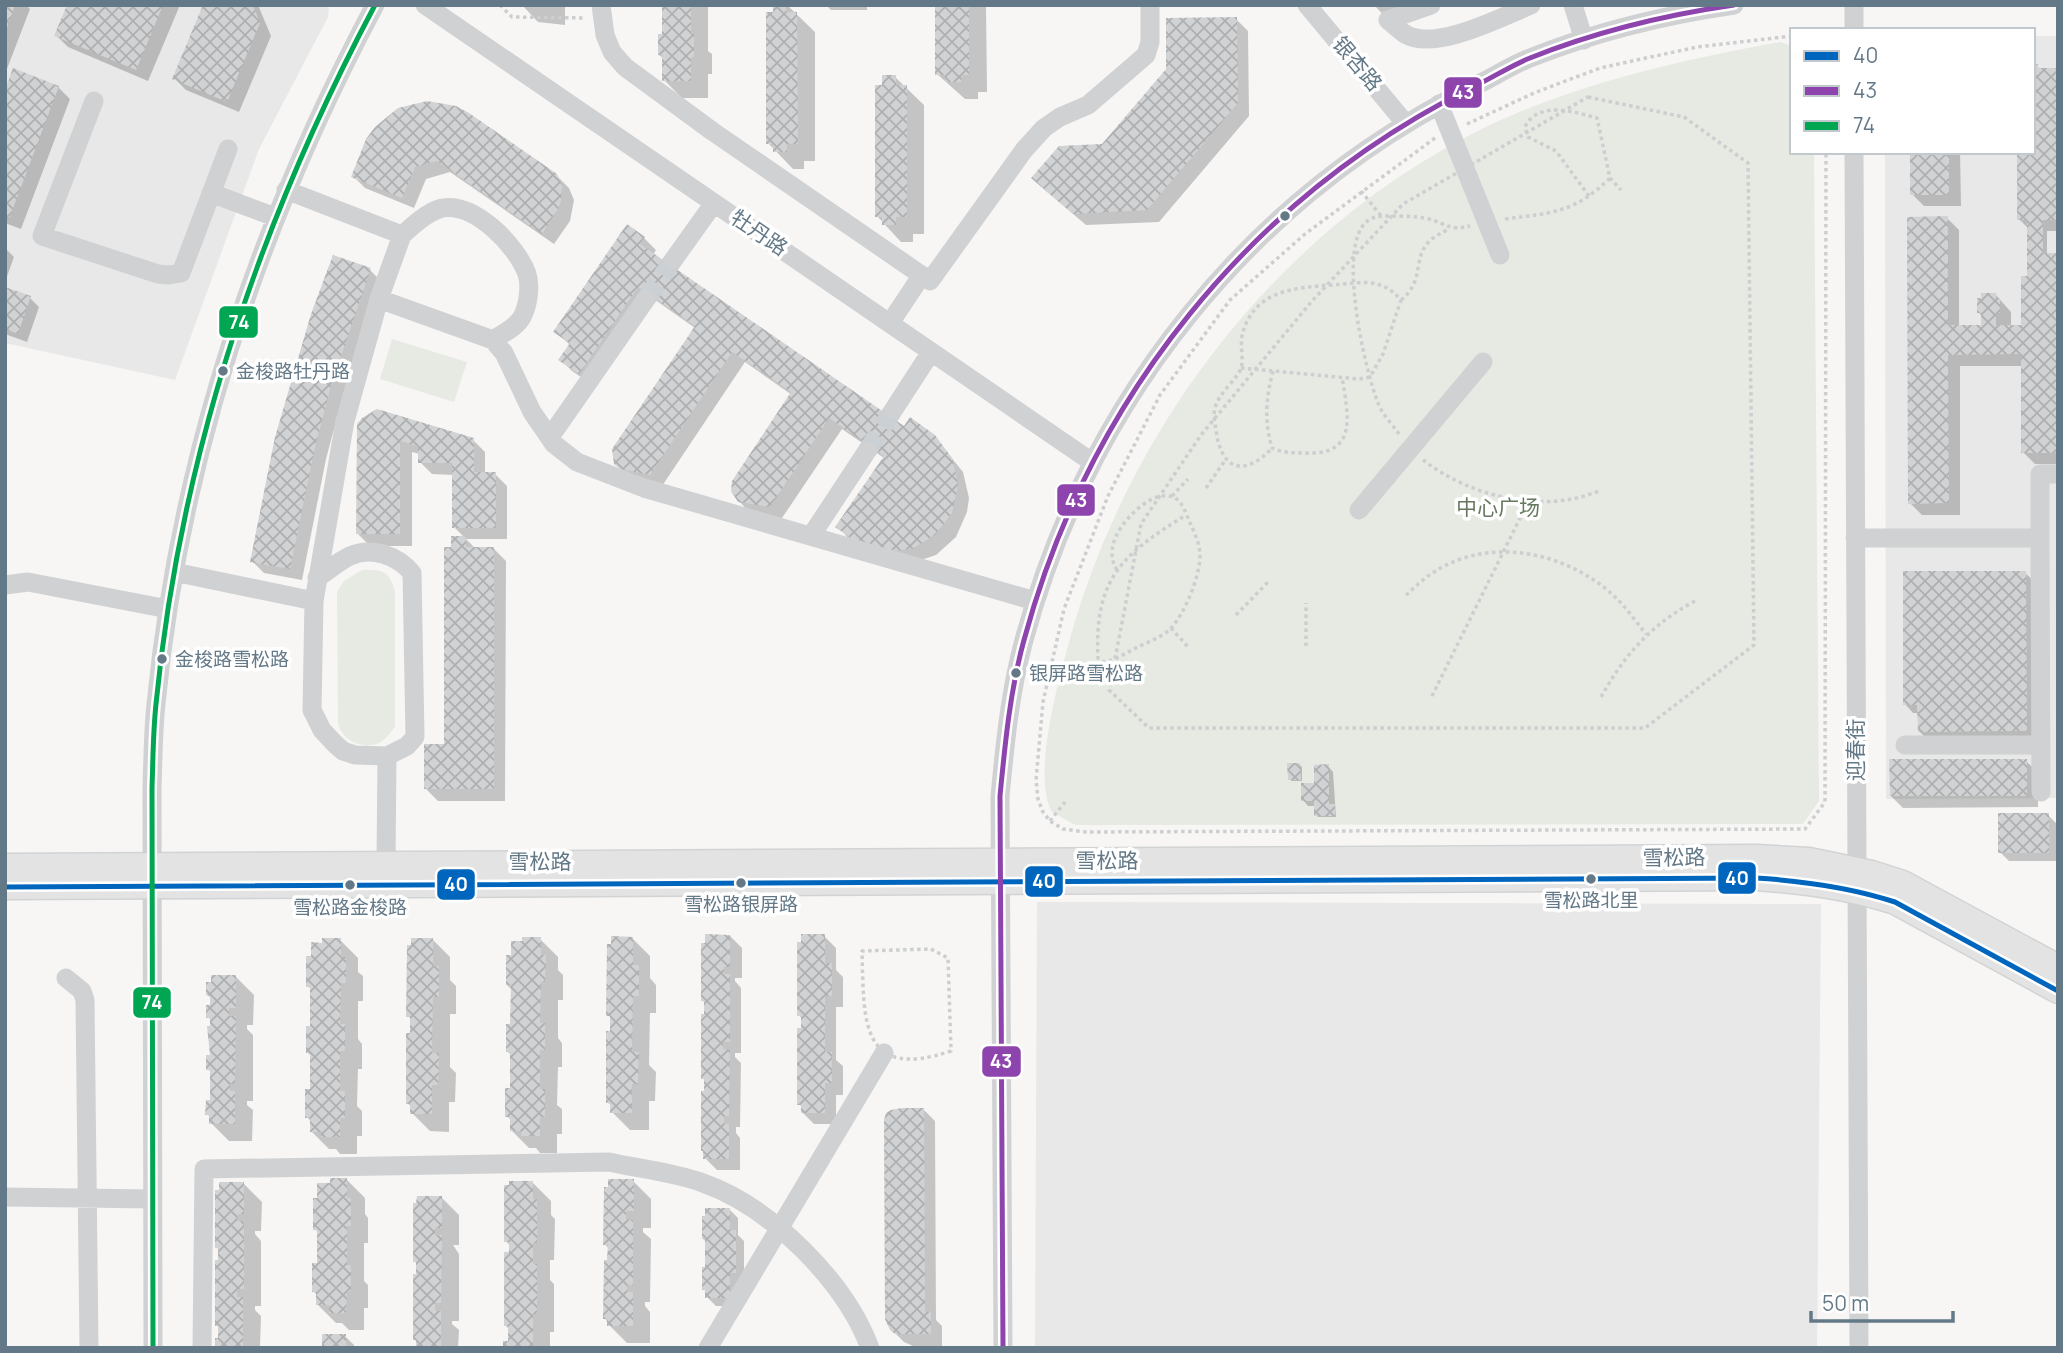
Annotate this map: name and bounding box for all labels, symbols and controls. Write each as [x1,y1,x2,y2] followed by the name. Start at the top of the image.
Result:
[1790,28,2035,154] legend
[1327,30,1389,96] street label: 银杏路
[1853,41,1878,69] text: 40
[1443,76,1483,109] line badge: 43
[1853,76,1877,104] text: 43
[1452,79,1474,105] text: 43
[1853,111,1875,139] text: 74
[726,203,794,261] street label: 牡丹路
[1278,209,1292,223] unlabelled marker
[218,305,259,339] line badge: 74
[229,309,249,335] text: 74
[236,358,350,384] place label: 金梭路牡丹路
[216,364,230,378] marker: 金梭路牡丹路
[1056,483,1096,517] line badge: 43
[1065,487,1087,513] text: 43
[1456,493,1540,521] park label: 中心广场
[175,646,289,672] place label: 金梭路雪松路
[155,652,169,666] marker: 金梭路雪松路
[1029,660,1143,686] place label: 银屏路雪松路
[1009,666,1023,680] marker: 银屏路雪松路
[1841,719,1869,782] street label: 迎春街
[1642,842,1706,872] street label: 雪松路
[1076,846,1139,874] street label: 雪松路
[509,847,572,875] street label: 雪松路
[1717,861,1757,895] line badge: 40
[1024,865,1064,898] line badge: 40
[1725,865,1749,891] text: 40
[436,868,476,901] line badge: 40
[1032,868,1056,894] text: 40
[444,871,468,897] text: 40
[1584,872,1598,886] marker: 雪松路北里
[734,876,748,890] marker: 雪松路银屏路
[343,878,357,892] marker: 雪松路金梭路
[1543,887,1639,913] place label: 雪松路北里
[684,891,798,917] place label: 雪松路银屏路
[293,894,407,920] place label: 雪松路金梭路
[132,986,172,1019] line badge: 74
[142,989,162,1015] text: 74
[981,1045,1022,1078] line badge: 43
[990,1048,1012,1074] text: 43
[1811,1280,1953,1324] scale bar
[1822,1289,1869,1317] text: 50 m

